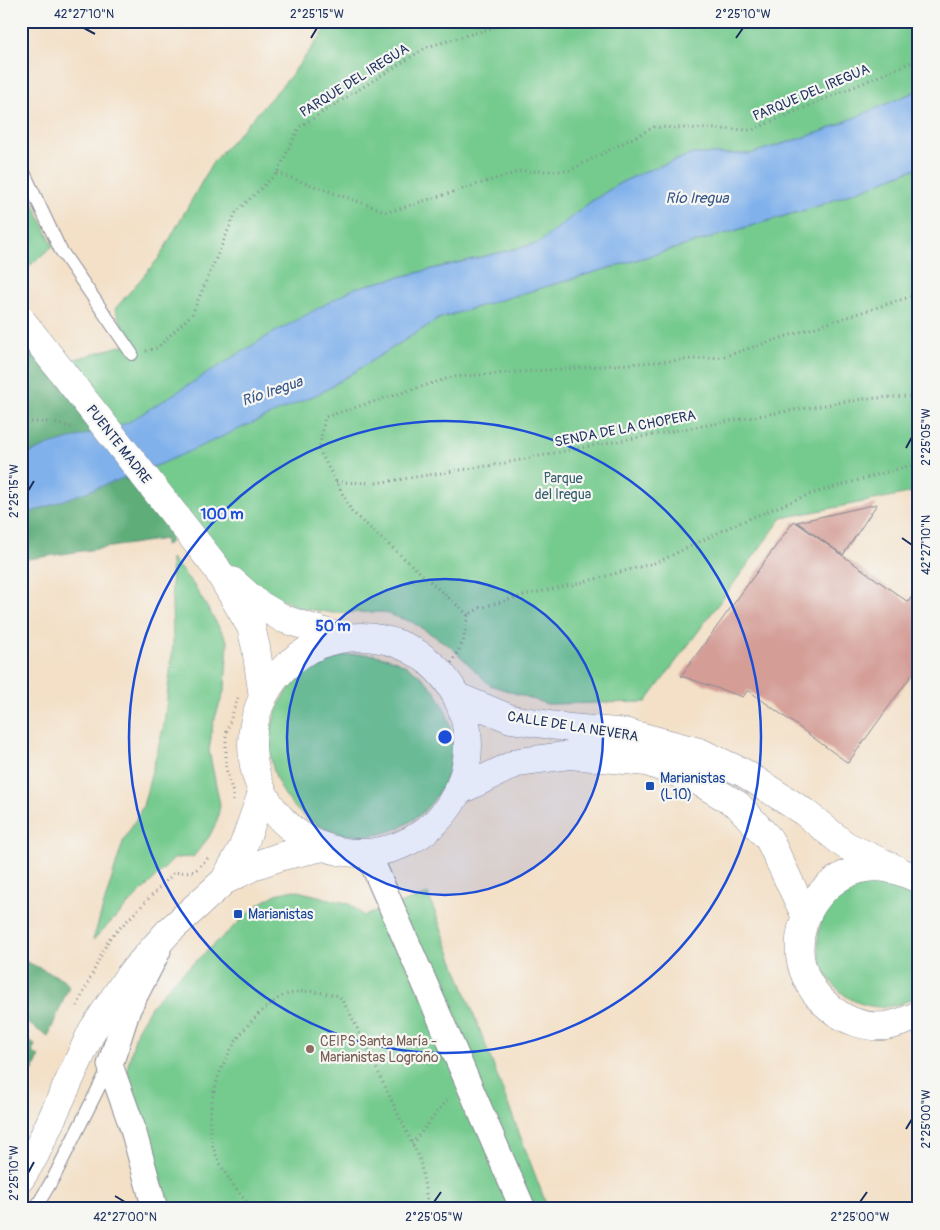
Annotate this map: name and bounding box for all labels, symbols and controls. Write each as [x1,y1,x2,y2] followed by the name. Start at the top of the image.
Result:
[54,7,114,22] text: 42°27'10"N
[290,7,344,22] text: 2°25'15"W
[715,7,771,22] text: 2°25'10"W
[297,40,412,121] street label: PARQUE DEL IREGUA
[750,60,872,125] street label: PARQUE DEL IREGUA
[666,189,729,208] water label: Río Iregua
[239,372,306,411] water label: Río Iregua
[83,401,155,487] street label: PUENTE MADRE
[553,406,697,451] street label: SENDA DE LA CHOPERA
[919,408,934,466] text: 2°25'05"W
[7,464,22,518] text: 2°25'15"W
[535,470,591,503] park label: Parque del Iregua
[201,505,243,524] text: 100 m
[919,515,934,575] text: 42°27'10"N
[316,617,350,636] text: 50 m
[506,708,640,745] street label: CALLE DE LA NEVERA
[436,728,454,746] centre of rings
[660,770,726,803] place label: Marianistas (L10)
[644,780,656,792] marker: Marianistas (L10)
[248,906,314,923] place label: Marianistas
[232,908,244,920] marker: Marianistas
[320,1033,439,1066] place label: CEIPS Santa María - Marianistas Logroño
[304,1043,316,1055] marker: CEIPS Santa María - Marianistas Logroño
[919,1089,934,1149] text: 2°25'00"W
[7,1145,22,1201] text: 2°25'10"W
[93,1210,157,1225] text: 42°27'00"N
[405,1210,463,1225] text: 2°25'05"W
[830,1210,890,1225] text: 2°25'00"W

